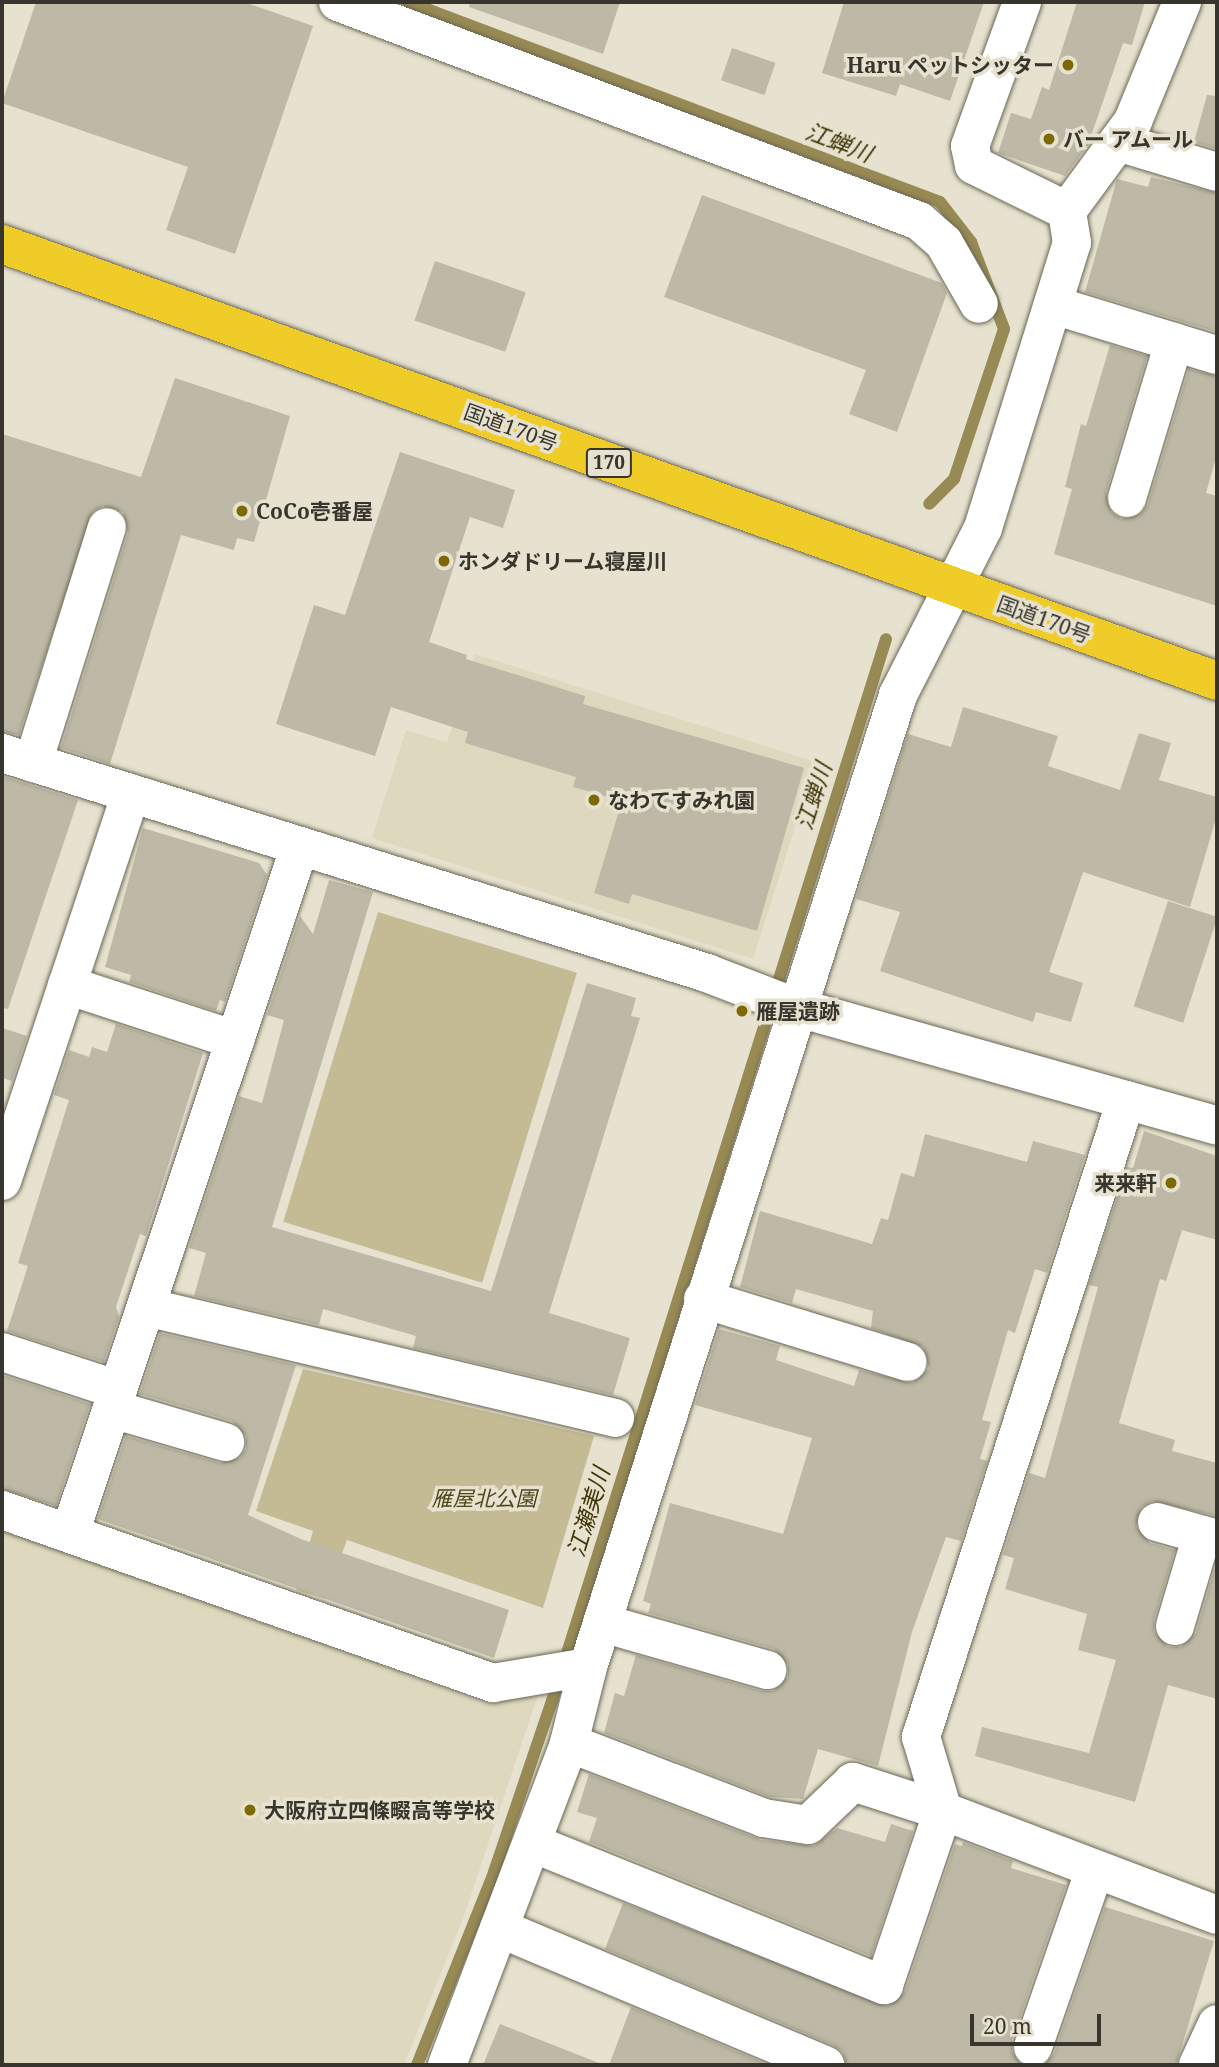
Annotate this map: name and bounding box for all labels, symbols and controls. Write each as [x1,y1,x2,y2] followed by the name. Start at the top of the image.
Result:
[847,52,1054,78] place label: Haru ペットシッター
[1060,57,1076,73] marker: Haru ペットシッター
[802,117,876,167] water label: 江蝉川
[1063,126,1194,152] place label: バー アムール
[1041,131,1057,147] marker: バー アムール
[461,398,561,456] street label: 国道170号
[584,447,634,478] road number: 170
[256,498,373,524] place label: CoCo壱番屋
[234,503,250,519] marker: CoCo壱番屋
[458,548,668,574] place label: ホンダドリーム寝屋川
[436,553,452,569] marker: ホンダドリーム寝屋川
[994,590,1094,648] street label: 国道170号
[789,759,837,833] water label: 江蝉川
[608,787,755,813] place label: なわてすみれ園
[586,792,602,808] marker: なわてすみれ園
[756,998,840,1024] place label: 雁屋遺跡
[734,1003,750,1019] marker: 雁屋遺跡
[1094,1170,1157,1196] place label: 来来軒
[1163,1175,1179,1191] marker: 来来軒
[561,1464,615,1560] water label: 江瀬美川
[432,1485,536,1511] park label: 雁屋北公園
[264,1797,495,1823] place label: 大阪府立四條畷高等学校
[242,1802,258,1818] marker: 大阪府立四條畷高等学校
[974,2000,1105,2044] scale bar
[983,2012,1032,2040] text: 20 m

